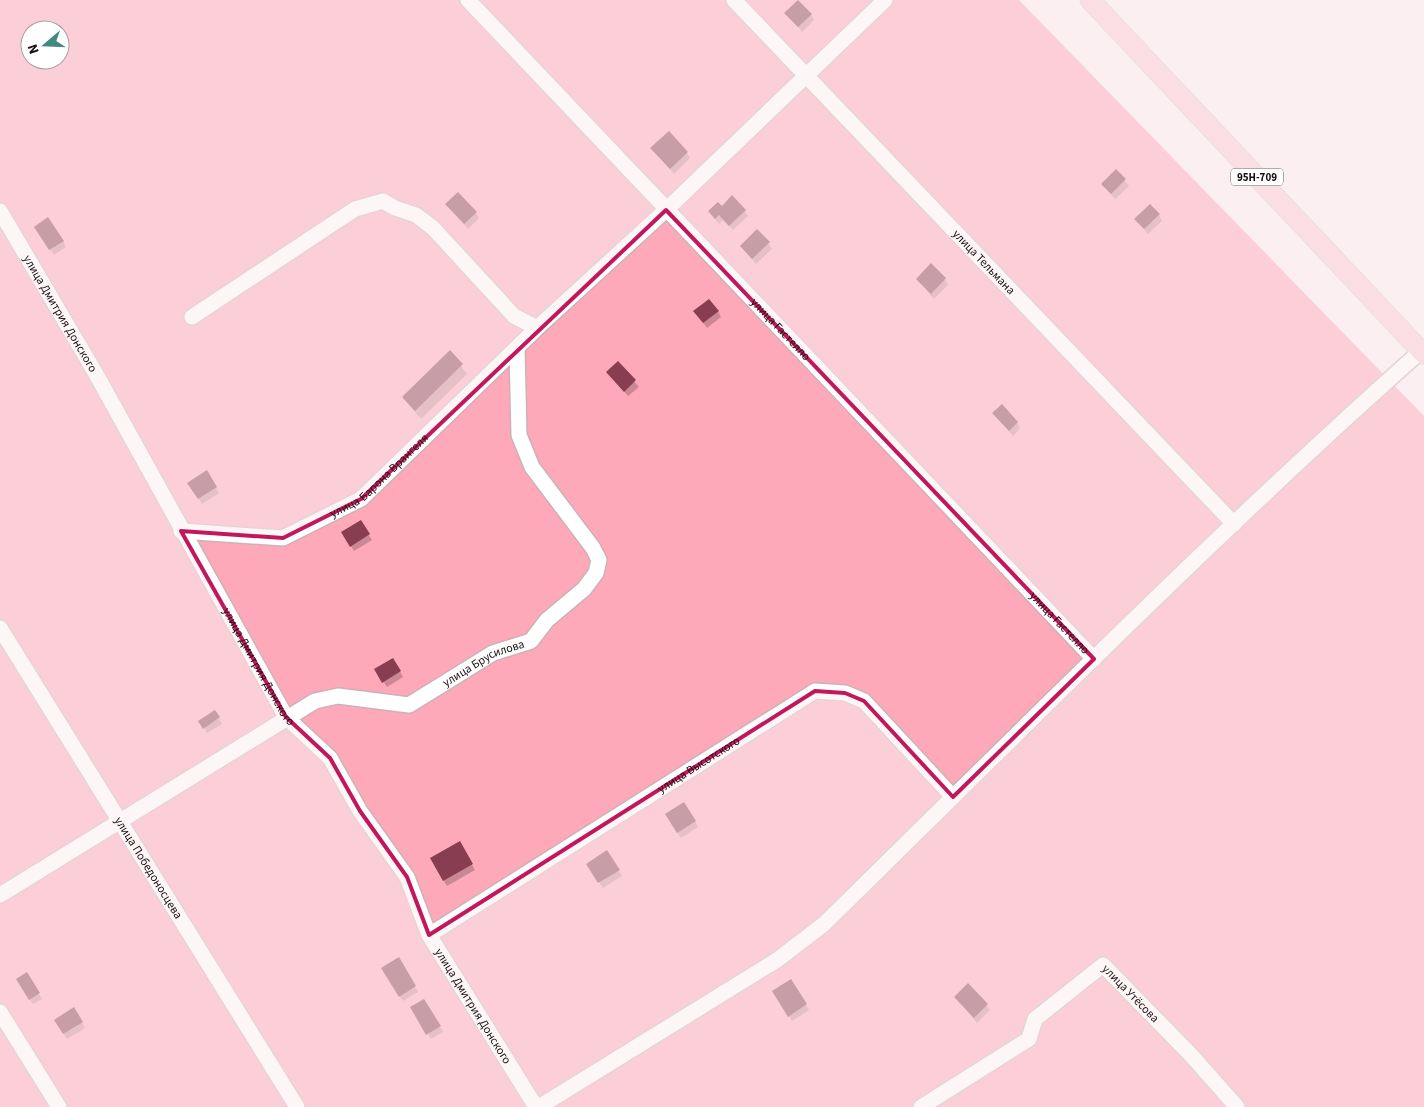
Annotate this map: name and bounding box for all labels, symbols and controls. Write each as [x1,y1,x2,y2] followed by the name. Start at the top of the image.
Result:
[20,20,70,70] north arrow
[23,41,45,57] text: N
[1231,168,1283,186] road number: 95Н-709
[948,226,1019,299] street label: улица Тельмана
[19,252,101,376] street label: улица Дмитрия Донского
[746,294,814,365] street label: улица Гастелло
[327,430,432,522] street label: улица Барона Врангеля
[1025,588,1093,658] street label: улица Гастелло
[218,605,298,730] street label: улица Дмитрия Донского
[439,636,527,691] street label: улица Брусилова
[654,733,743,797] street label: улица Высотского
[110,814,186,922] street label: улица Победоносцева
[430,945,515,1067] street label: улица Дмитрия Донского
[1098,961,1163,1027] street label: улица Утёсова

